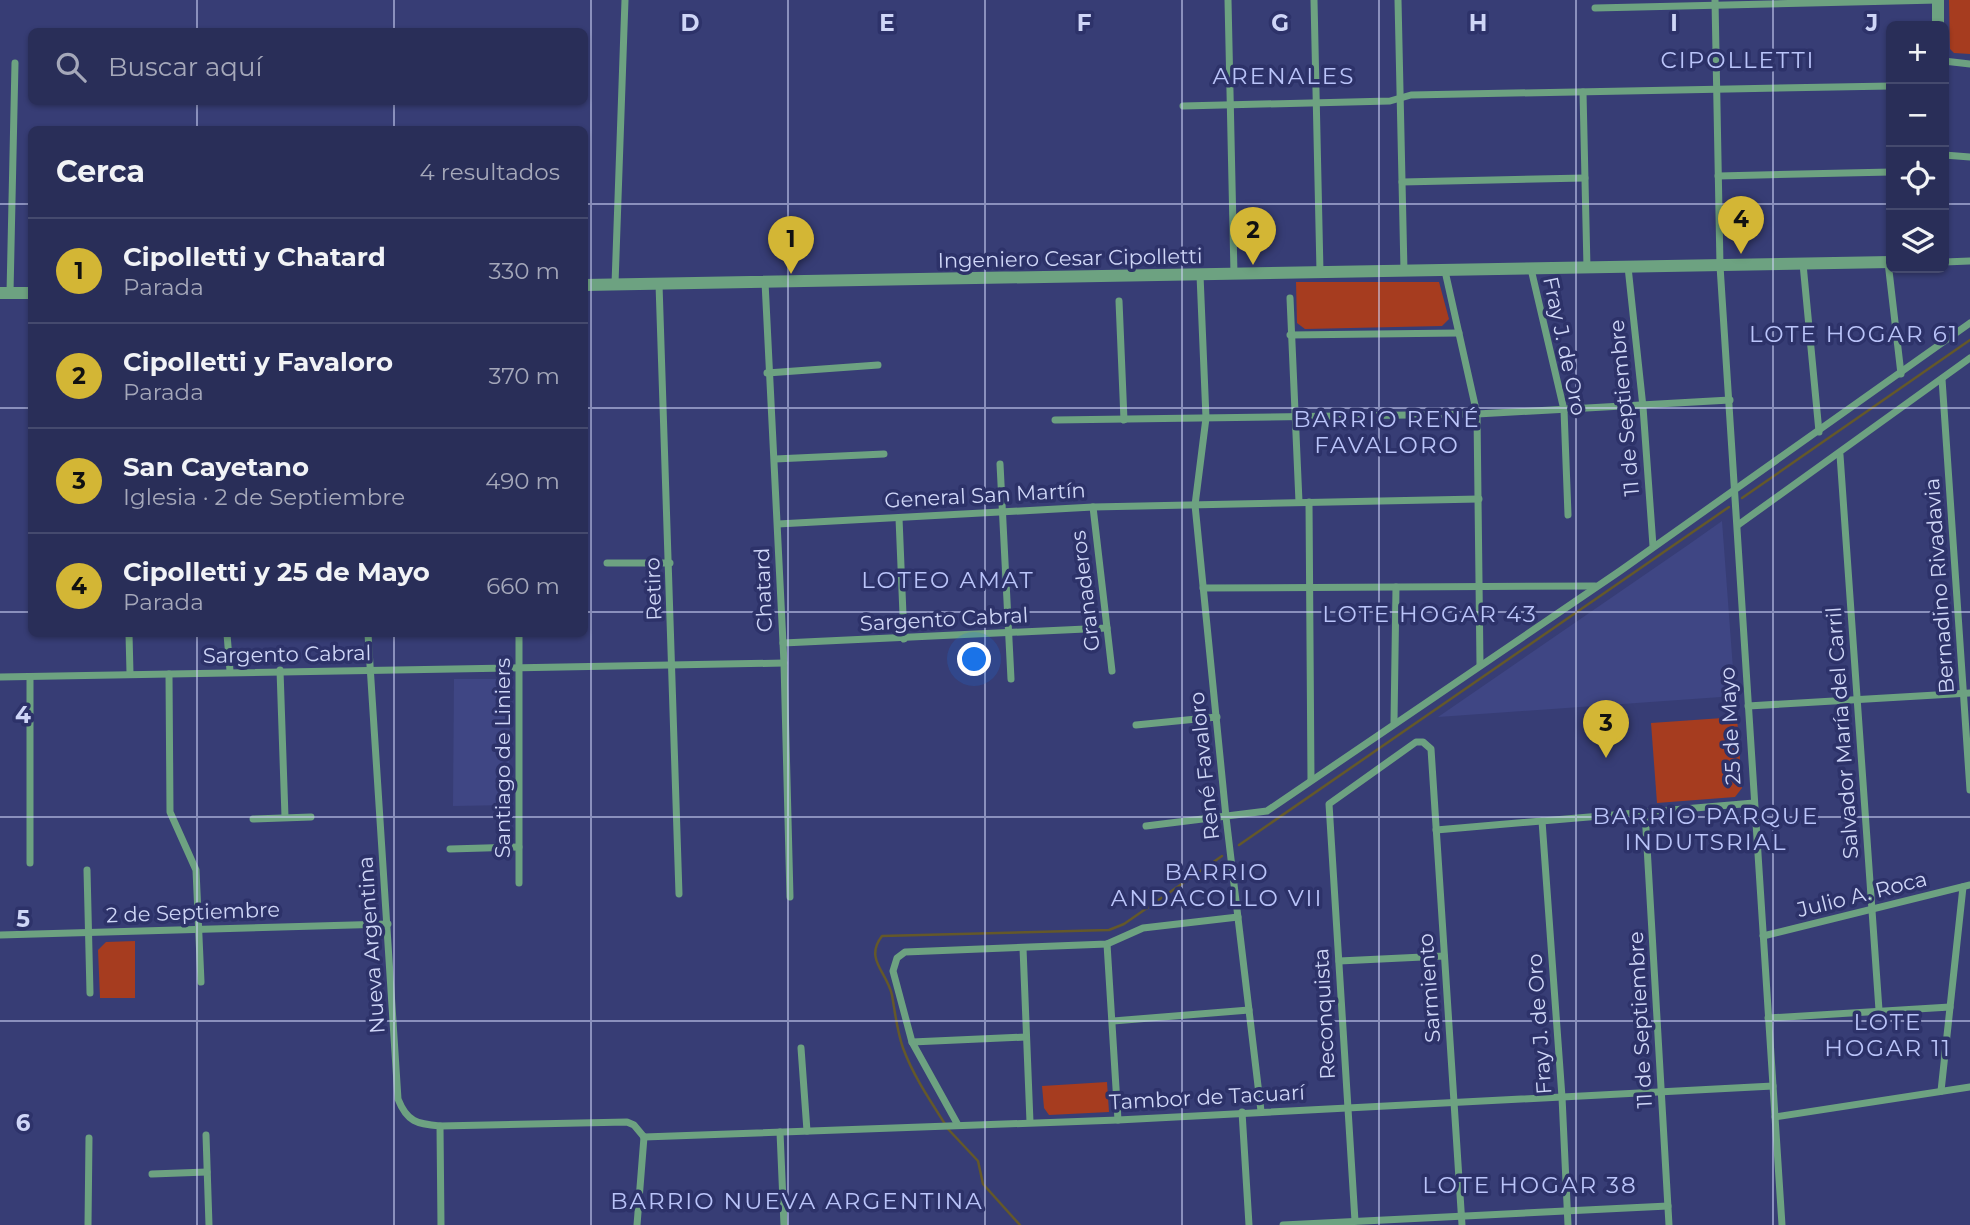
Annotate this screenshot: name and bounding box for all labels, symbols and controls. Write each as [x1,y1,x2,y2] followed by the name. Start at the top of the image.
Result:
[681,9,700,37] text: D
[879,9,895,37] text: E
[1077,9,1092,37] text: F
[1271,9,1289,37] text: G
[1469,9,1487,37] text: H
[1670,9,1678,37] text: I
[1865,9,1878,37] text: J
[1886,21,1949,273] map controls
[1886,21,1949,84] button: +
[28,28,588,105] search box
[1660,46,1816,74] district label: CIPOLLETTI
[52,48,90,86] icon: search
[108,51,262,83] text: Buscar aquí
[1213,62,1355,90] district label: ARENALES
[1886,84,1949,147] button: −
[1886,147,1949,210] button: locate
[56,153,145,190] text: Cerca
[420,158,560,186] text: 4 resultados
[1718,196,1764,254] pin: 4
[1230,207,1276,265] pin: 2
[1886,210,1949,273] button: layers
[768,216,814,274] pin: 1
[123,241,386,273] text: Cipolletti y Chatard
[937,243,1203,273] street label: Ingeniero Cesar Cipolletti
[74,257,84,285] text: 1
[489,257,560,285] text: 330 m
[123,273,204,301] text: Parada
[1538,274,1592,418] street label: Fray J. de Oro
[1604,319,1644,497] street label: 11 de Septiembre
[1749,320,1959,348] district label: LOTE HOGAR 61
[123,346,393,378] text: Cipolletti y Favaloro
[72,362,86,390] text: 2
[489,362,560,390] text: 370 m
[123,378,204,406] text: Parada
[1293,405,1481,459] district label: BARRIO RENÉ FAVALORO
[123,451,309,483] text: San Cayetano
[72,467,86,495] text: 3
[485,467,560,495] text: 490 m
[884,477,1086,513] street label: General San Martín
[1919,477,1959,695] street label: Bernadino Rivadavia
[123,483,405,511] text: Iglesia · 2 de Septiembre
[1065,529,1105,653] street label: Granaderos
[749,547,777,633] street label: Chatard
[123,556,430,588] text: Cipolletti y 25 de Mayo
[639,557,667,621] street label: Retiro
[861,566,1035,594] district label: LOTEO AMAT
[71,572,87,600] text: 4
[486,572,560,600] text: 660 m
[123,588,204,616] text: Parada
[1322,600,1538,628] district label: LOTE HOGAR 43
[859,602,1029,636] street label: Sargento Cabral
[1821,606,1863,860] street label: Salvador María del Carril
[203,640,371,668] street label: Sargento Cabral
[957,642,991,676] your location
[490,658,515,858] street label: Santiago de Liniers
[1714,666,1746,786] street label: 25 de Mayo
[1184,691,1224,841] street label: René Favaloro
[1583,700,1629,758] pin: 3
[15,701,31,729] text: 4
[1593,802,1819,856] district label: BARRIO PARQUE INDUTSRIAL
[352,855,390,1035] street label: Nueva Argentina
[1111,858,1323,912] district label: BARRIO ANDACOLLO VII
[1794,866,1929,922] street label: Julio A. Roca
[106,896,280,928] street label: 2 de Septiembre
[16,905,30,933] text: 5
[1623,931,1657,1109] street label: 11 de Septiembre
[1413,932,1445,1044] street label: Sarmiento
[1308,948,1340,1080] street label: Reconquista
[1522,953,1556,1095] street label: Fray J. de Oro
[1824,1008,1952,1062] district label: LOTE HOGAR 11
[1109,1079,1307,1115] street label: Tambor de Tacuarí
[16,1109,31,1137] text: 6
[1422,1171,1638,1199] district label: LOTE HOGAR 38
[610,1187,984,1215] district label: BARRIO NUEVA ARGENTINA

